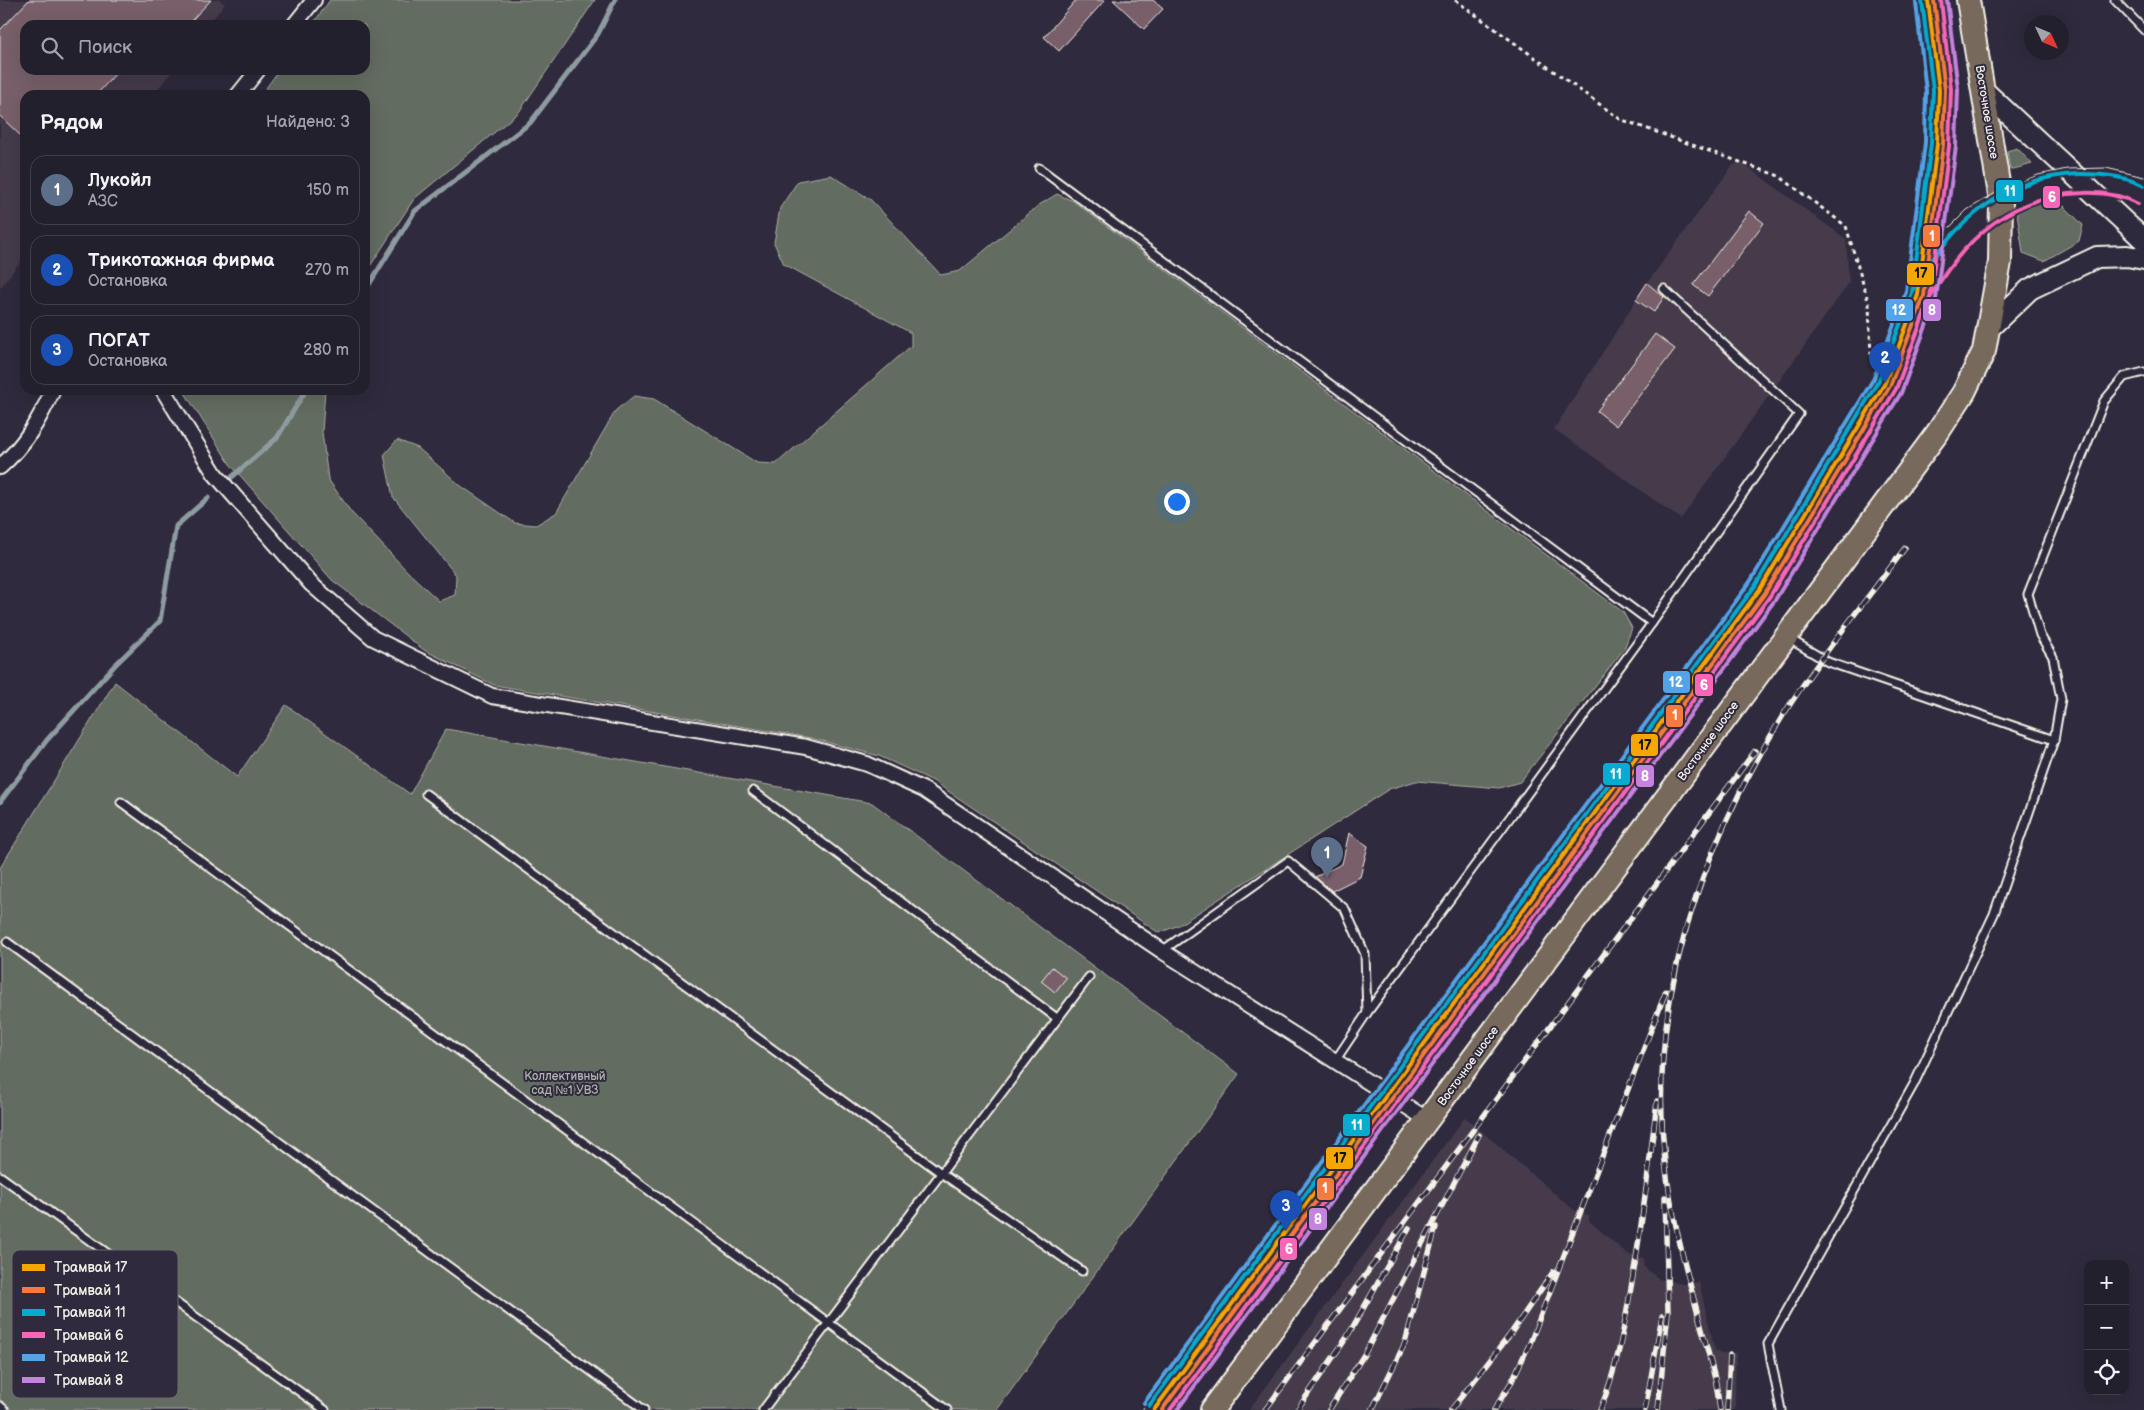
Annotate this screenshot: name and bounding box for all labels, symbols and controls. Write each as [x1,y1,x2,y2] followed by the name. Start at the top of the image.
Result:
[2024,15,2069,60] north arrow
[20,20,370,75] search box
[38,34,66,62] icon: search
[78,36,132,59] text: Поиск
[1972,64,2001,160] street label: Восточное шоссе
[40,110,103,135] text: Рядом
[266,113,350,132] text: Найдено: 3
[88,169,152,192] text: Лукойл
[1995,179,2024,203] line badge: 11
[54,181,60,200] text: 1
[307,181,349,200] text: 150 m
[2004,183,2016,200] text: 11
[2042,185,2061,209] line badge: 6
[2048,189,2056,206] text: 6
[88,192,118,211] text: АЗС
[1922,224,1941,248] line badge: 1
[1929,228,1935,245] text: 1
[88,249,274,272] text: Трикотажная фирма
[52,261,62,280] text: 2
[305,261,349,280] text: 270 m
[1906,262,1935,286] line badge: 17
[1914,265,1928,282] text: 17
[88,272,167,291] text: Остановка
[1885,298,1914,322] line badge: 12
[1922,298,1942,322] line badge: 8
[1892,302,1907,319] text: 12
[1928,302,1936,319] text: 8
[88,329,150,352] text: ПОГАТ
[52,341,62,360] text: 3
[303,341,349,360] text: 280 m
[1869,342,1901,383] pin: 2
[88,352,167,371] text: Остановка
[1164,489,1190,515] your location
[1662,670,1691,694] line badge: 12
[1694,673,1714,697] line badge: 6
[1669,674,1684,691] text: 12
[1700,677,1708,694] text: 6
[1675,698,1742,784] street label: Восточное шоссе
[1665,704,1684,728] line badge: 1
[1672,707,1678,724] text: 1
[1630,733,1659,757] line badge: 17
[1638,737,1652,754] text: 17
[1602,762,1631,786] line badge: 11
[1635,764,1655,788] line badge: 8
[1610,766,1622,783] text: 11
[1641,768,1649,785] text: 8
[1311,837,1343,878] pin: 1
[1435,1023,1502,1109] street label: Восточное шоссе
[524,1069,606,1098] park label: Коллективный сад №1 УВЗ
[1342,1113,1371,1137] line badge: 11
[1351,1117,1363,1134] text: 11
[1325,1146,1354,1170] line badge: 17
[1333,1150,1347,1167] text: 17
[1316,1177,1335,1201] line badge: 1
[1322,1180,1328,1197] text: 1
[1270,1190,1302,1231] pin: 3
[1308,1207,1328,1231] line badge: 8
[1314,1211,1322,1228] text: 8
[1279,1237,1298,1261] line badge: 6
[1285,1241,1293,1258] text: 6
[12,1250,178,1398] legend
[54,1259,127,1276] text: Трамвай 17
[2084,1260,2129,1395] map controls
[2084,1260,2129,1305] button: +
[54,1282,120,1299] text: Трамвай 1
[54,1304,126,1321] text: Трамвай 11
[2084,1305,2129,1350] button: −
[54,1327,124,1344] text: Трамвай 6
[54,1349,129,1366] text: Трамвай 12
[2084,1350,2129,1395] button: locate
[54,1372,123,1389] text: Трамвай 8

